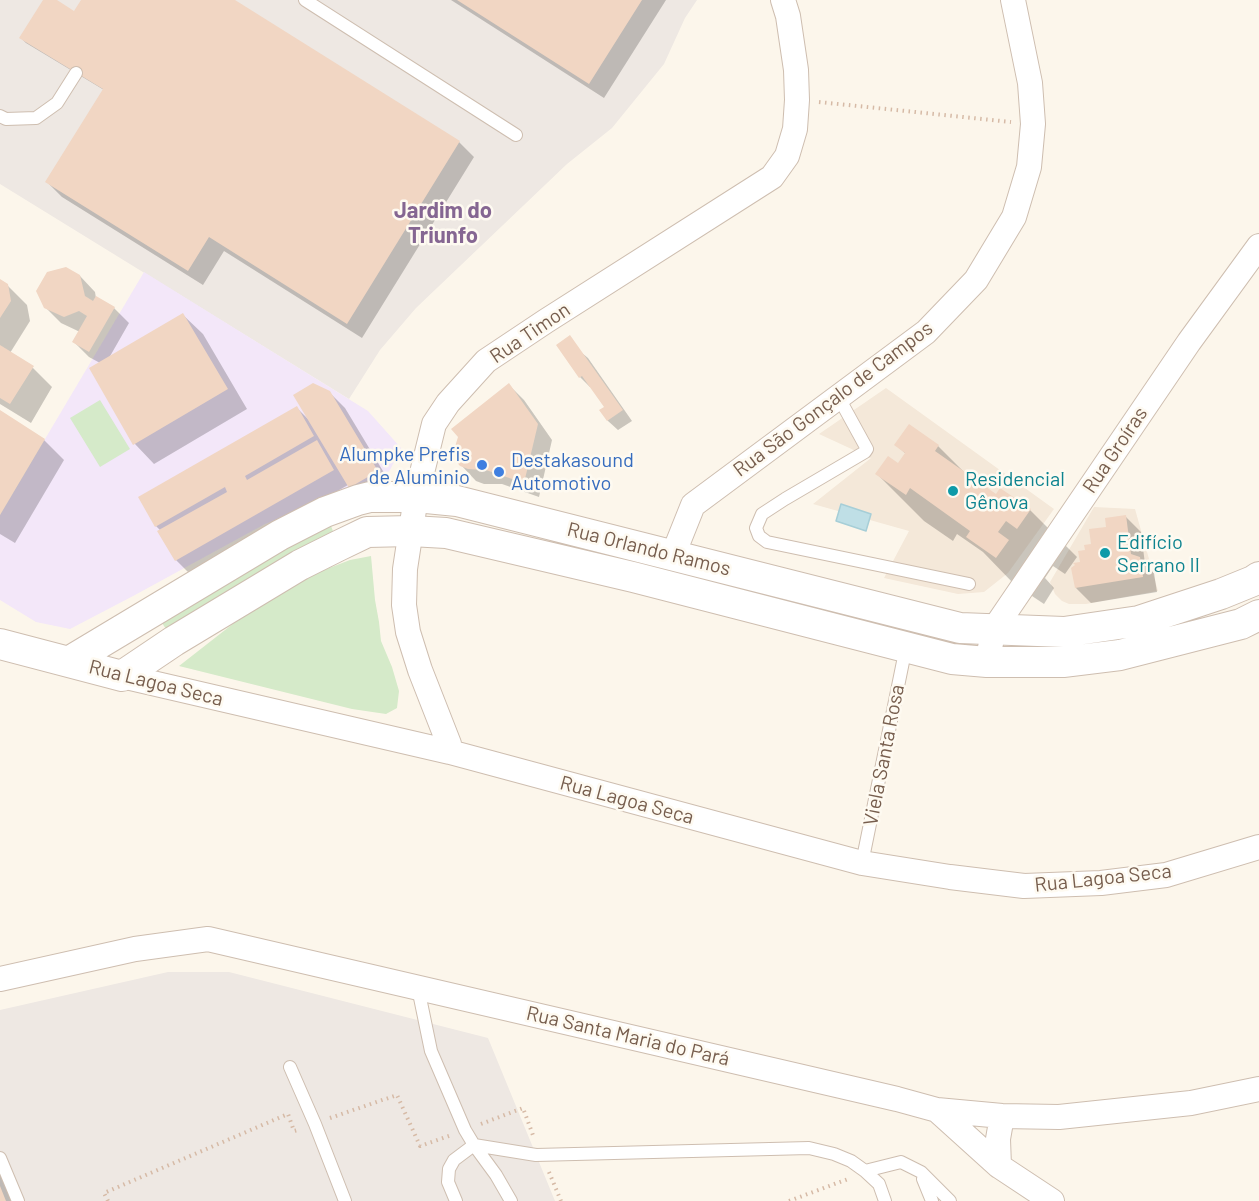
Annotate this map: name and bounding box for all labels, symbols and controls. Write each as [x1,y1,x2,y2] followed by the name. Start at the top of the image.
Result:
[394,198,492,249] district label: Jardim do Triunfo
[485,297,575,369] street label: Rua Timon
[729,316,937,482] street label: Rua São Gonçalo de Campos
[1077,402,1153,498] street label: Rua Groíras
[339,442,470,489] place label: Alumpke Prefis de Aluminio
[511,448,634,495] place label: Destakasound Automotivo
[475,458,489,472] marker: Alumpke Prefis de Aluminio
[492,465,506,479] marker: Destakasound Automotivo
[965,467,1065,514] place label: Residencial Gênova
[946,484,960,498] marker: Residencial Gênova
[565,517,733,581] street label: Rua Orlando Ramos
[1117,530,1200,577] place label: Edifício Serrano II
[1098,546,1112,560] marker: Edifício Serrano II
[86,655,226,711] street label: Rua Lagoa Seca
[859,682,909,828] street label: Viela Santa Rosa
[557,771,697,829] street label: Rua Lagoa Seca
[1033,859,1173,897] street label: Rua Lagoa Seca
[524,1001,732,1071] street label: Rua Santa Maria do Pará

